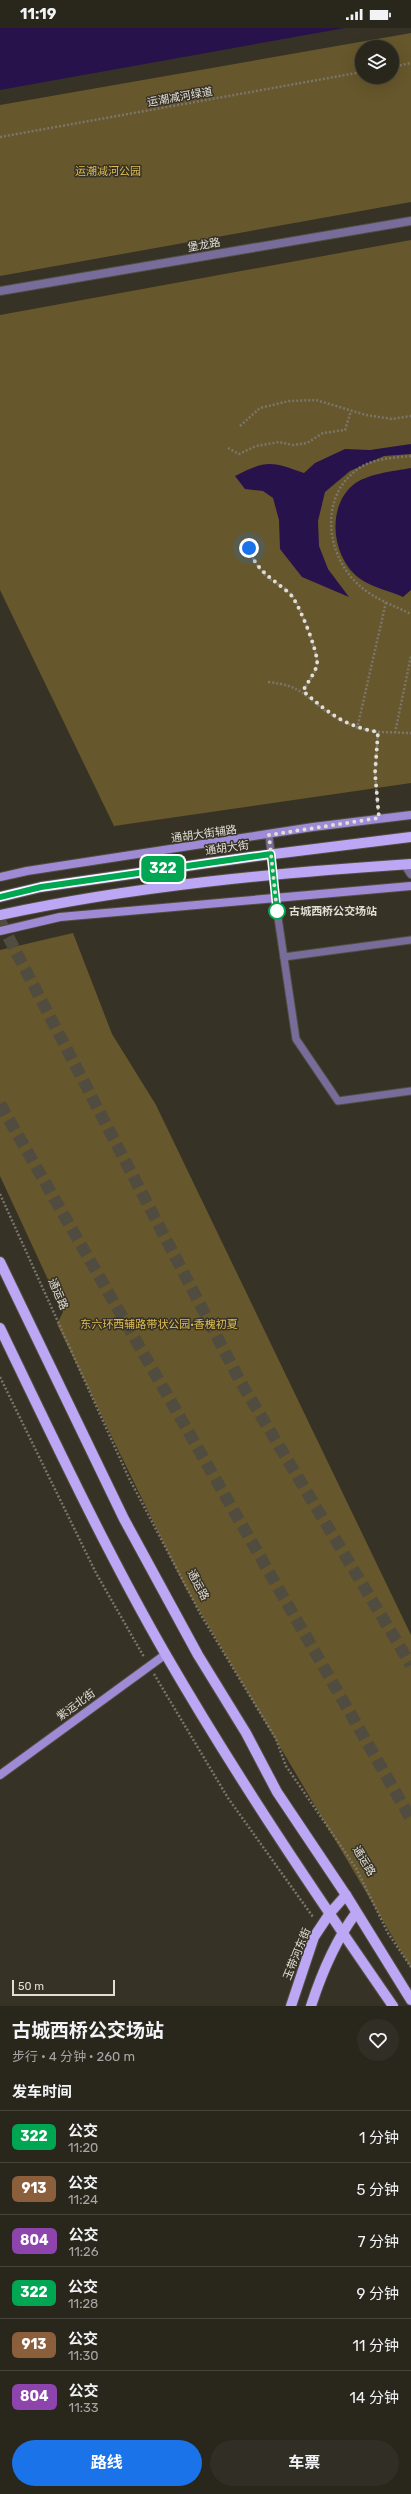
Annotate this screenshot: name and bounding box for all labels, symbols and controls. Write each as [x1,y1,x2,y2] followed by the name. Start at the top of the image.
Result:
[20,5,56,23] text: 11:19
[355,40,399,84] map controls
[355,40,399,84] button: layers
[146,85,214,109] street label: 运潮减河绿道
[75,165,141,178] park label: 运潮减河公园
[187,236,221,254] street label: 堡龙路
[239,538,259,558] your location
[170,823,238,845] street label: 通胡大街辅路
[204,839,250,857] street label: 通胡大街
[140,856,186,882] line badge: 322
[149,860,177,877] text: 322
[268,902,286,920] marker: 古城西桥公交场站
[289,905,377,918] place label: 古城西桥公交场站
[46,1276,70,1312] street label: 通运路
[80,1318,238,1331] park label: 东六环西辅路带状公园·香槐初夏
[185,1567,211,1603] street label: 通运路
[54,1687,98,1723] street label: 紫运北街
[350,1844,378,1878] street label: 通运路
[281,1926,313,1982] street label: 玉带河东街
[12,1978,115,1997] scale bar
[18,1980,44,1993] text: 50 m
[12,2019,164,2042] text: 古城西桥公交场站
[357,2019,399,2061] button: heart
[12,2049,135,2064] text: 步行 · 4 分钟 · 260 m
[12,2083,72,2101] text: 发车时间
[68,2122,98,2140] text: 公交
[20,2128,48,2145] text: 322
[359,2129,399,2147] text: 1 分钟
[68,2140,98,2155] text: 11:20
[68,2174,98,2192] text: 公交
[21,2180,47,2197] text: 913
[356,2181,399,2199] text: 5 分钟
[68,2192,98,2207] text: 11:24
[69,2226,99,2244] text: 公交
[20,2232,49,2249] text: 804
[358,2233,399,2251] text: 7 分钟
[69,2244,99,2259] text: 11:26
[68,2278,98,2296] text: 公交
[20,2284,48,2301] text: 322
[356,2285,399,2303] text: 9 分钟
[68,2296,98,2311] text: 11:28
[68,2330,98,2348] text: 公交
[21,2336,47,2353] text: 913
[352,2337,399,2355] text: 11 分钟
[68,2348,99,2363] text: 11:30
[69,2382,99,2400] text: 公交
[20,2388,49,2405] text: 804
[350,2389,399,2407] text: 14 分钟
[69,2400,99,2415] text: 11:33
[12,2440,202,2486] button: 路线
[210,2440,399,2486] button: 车票

